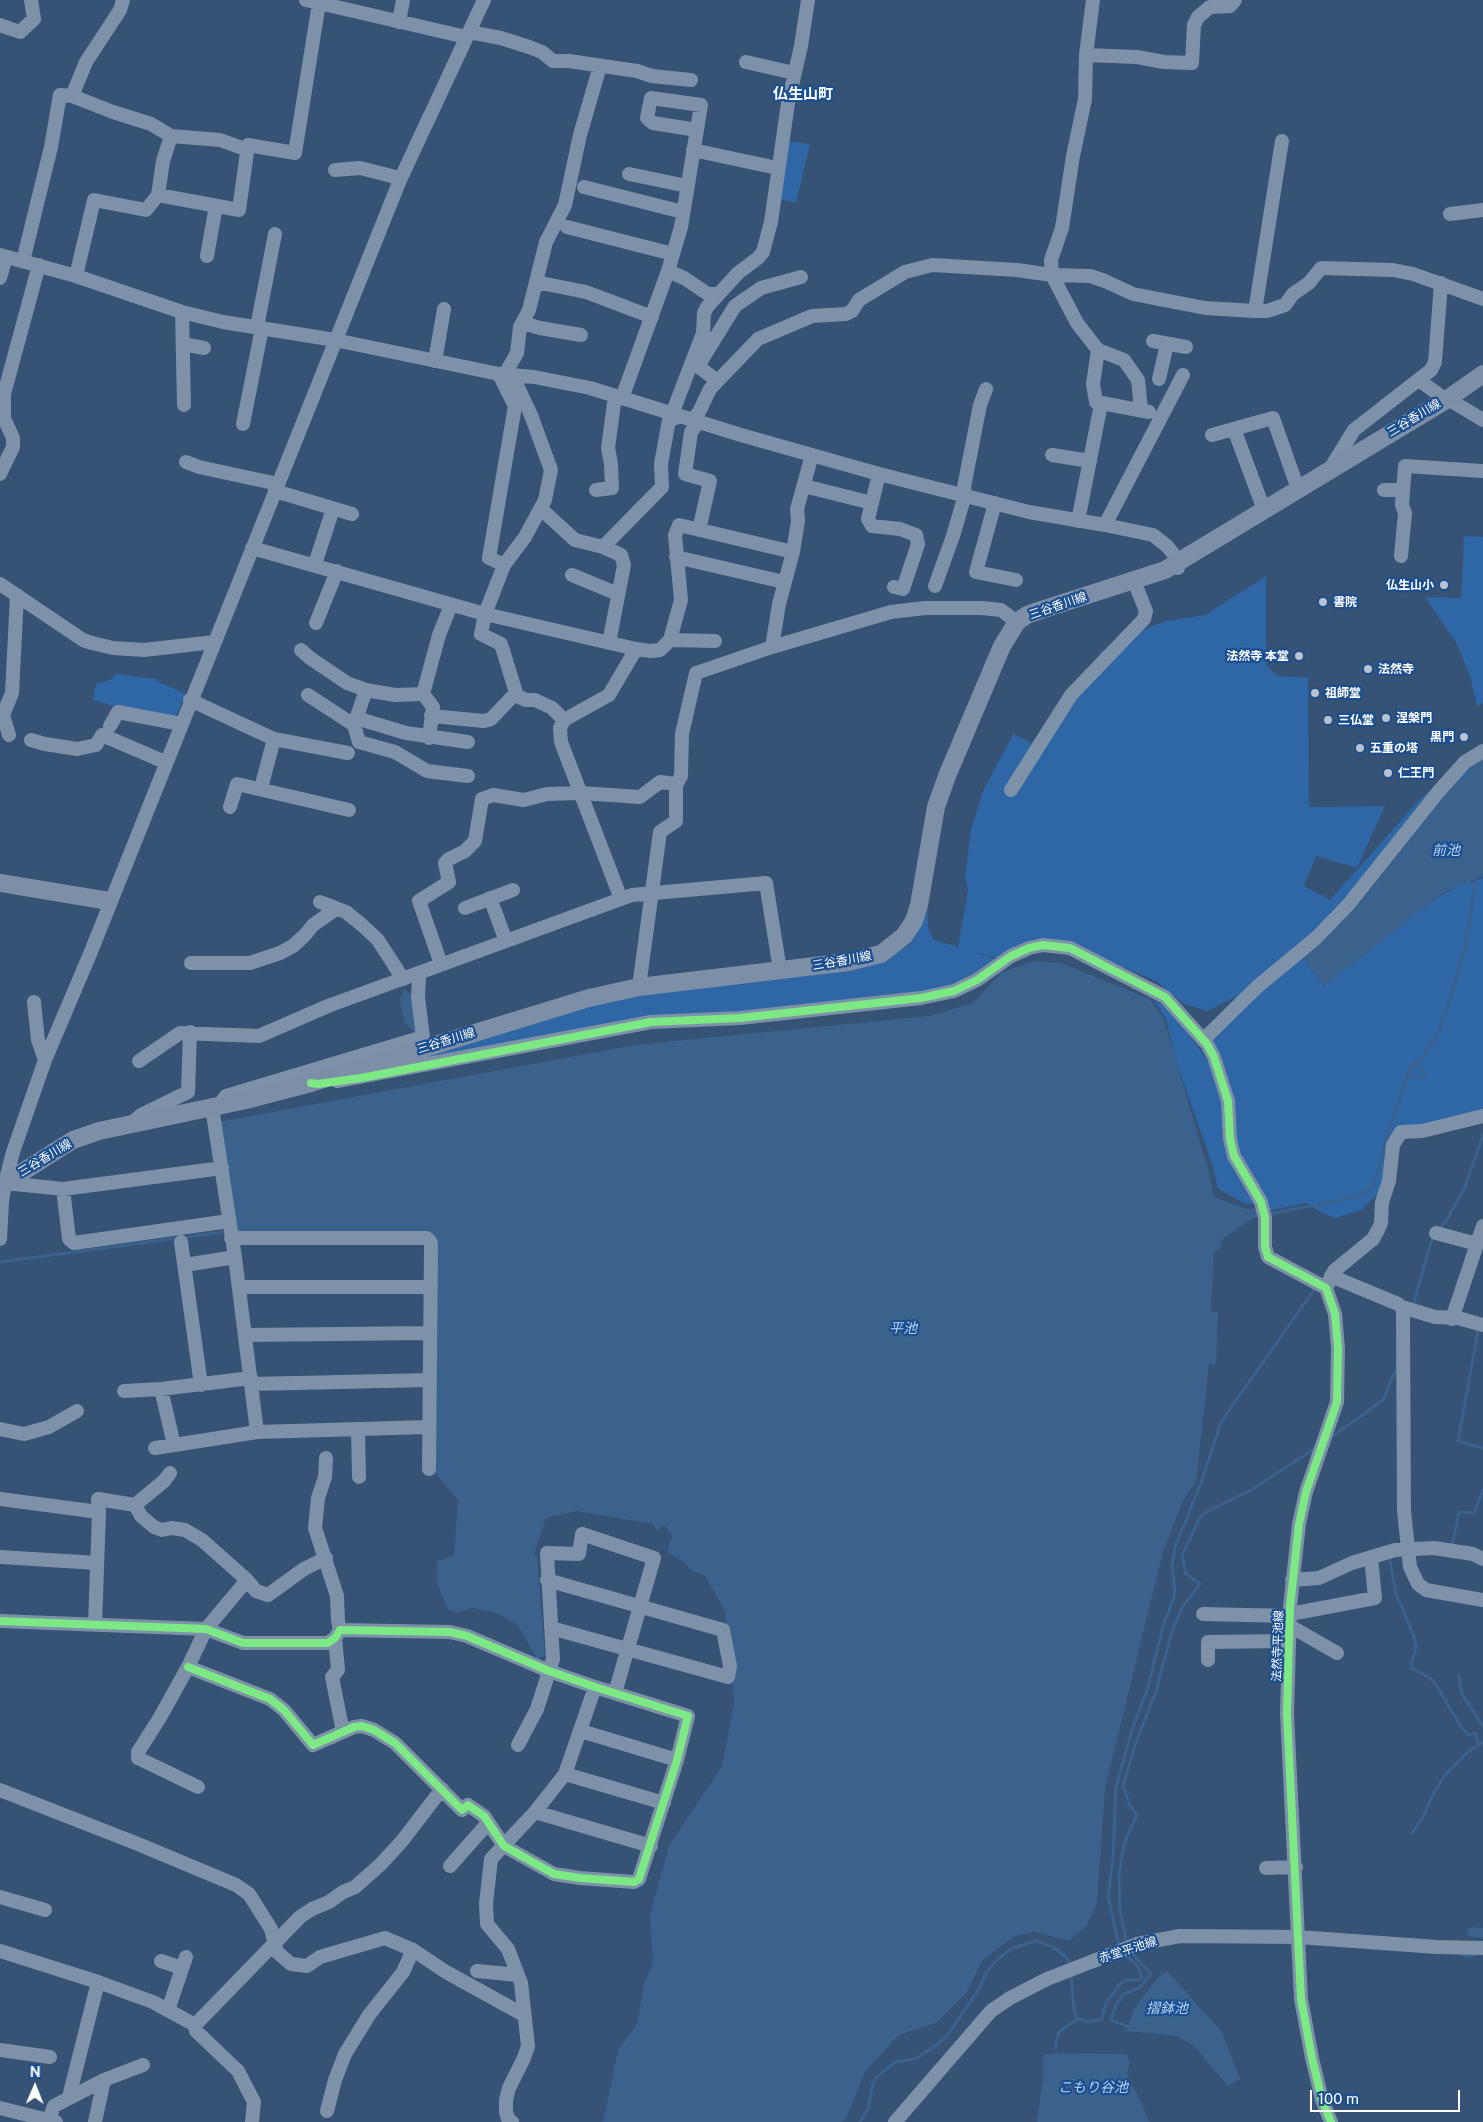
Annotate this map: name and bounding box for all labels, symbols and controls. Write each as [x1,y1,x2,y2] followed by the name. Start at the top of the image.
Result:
[773,85,833,103] district label: 仏生山町
[1385,396,1443,440] street label: 三谷香川線
[1386,578,1434,592] place label: 仏生山小
[1438,579,1450,591] marker: 仏生山小
[1027,589,1089,623] street label: 三谷香川線
[1333,595,1357,609] place label: 書院
[1317,596,1329,608] marker: 書院
[1226,649,1289,663] place label: 法然寺 本堂
[1293,650,1305,662] marker: 法然寺 本堂
[1378,662,1414,676] place label: 法然寺
[1362,663,1374,675] marker: 法然寺
[1325,686,1361,700] place label: 祖師堂
[1309,687,1321,699] marker: 祖師堂
[1396,711,1432,725] place label: 涅槃門
[1380,712,1392,724] marker: 涅槃門
[1338,713,1374,727] place label: 三仏堂
[1322,714,1334,726] marker: 三仏堂
[1430,730,1454,744] place label: 黒門
[1458,731,1470,743] marker: 黒門
[1370,741,1418,755] place label: 五重の塔
[1354,742,1366,754] marker: 五重の塔
[1398,766,1434,780] place label: 仁王門
[1382,767,1394,779] marker: 仁王門
[1432,843,1460,859] water label: 前池
[811,949,873,973] street label: 三谷香川線
[415,1025,477,1057] street label: 三谷香川線
[16,1136,74,1180] street label: 三谷香川線
[889,1321,917,1337] water label: 平池
[1270,1610,1286,1682] street label: 法然寺平池線
[1097,1934,1159,1966] street label: 赤堂平池線
[1146,2001,1188,2017] water label: 摺鉢池
[10,2062,60,2112] north arrow
[30,2064,41,2080] text: N
[1058,2080,1128,2096] water label: こもり谷池
[1313,2080,1463,2112] scale bar
[1318,2090,1359,2107] text: 100 m

